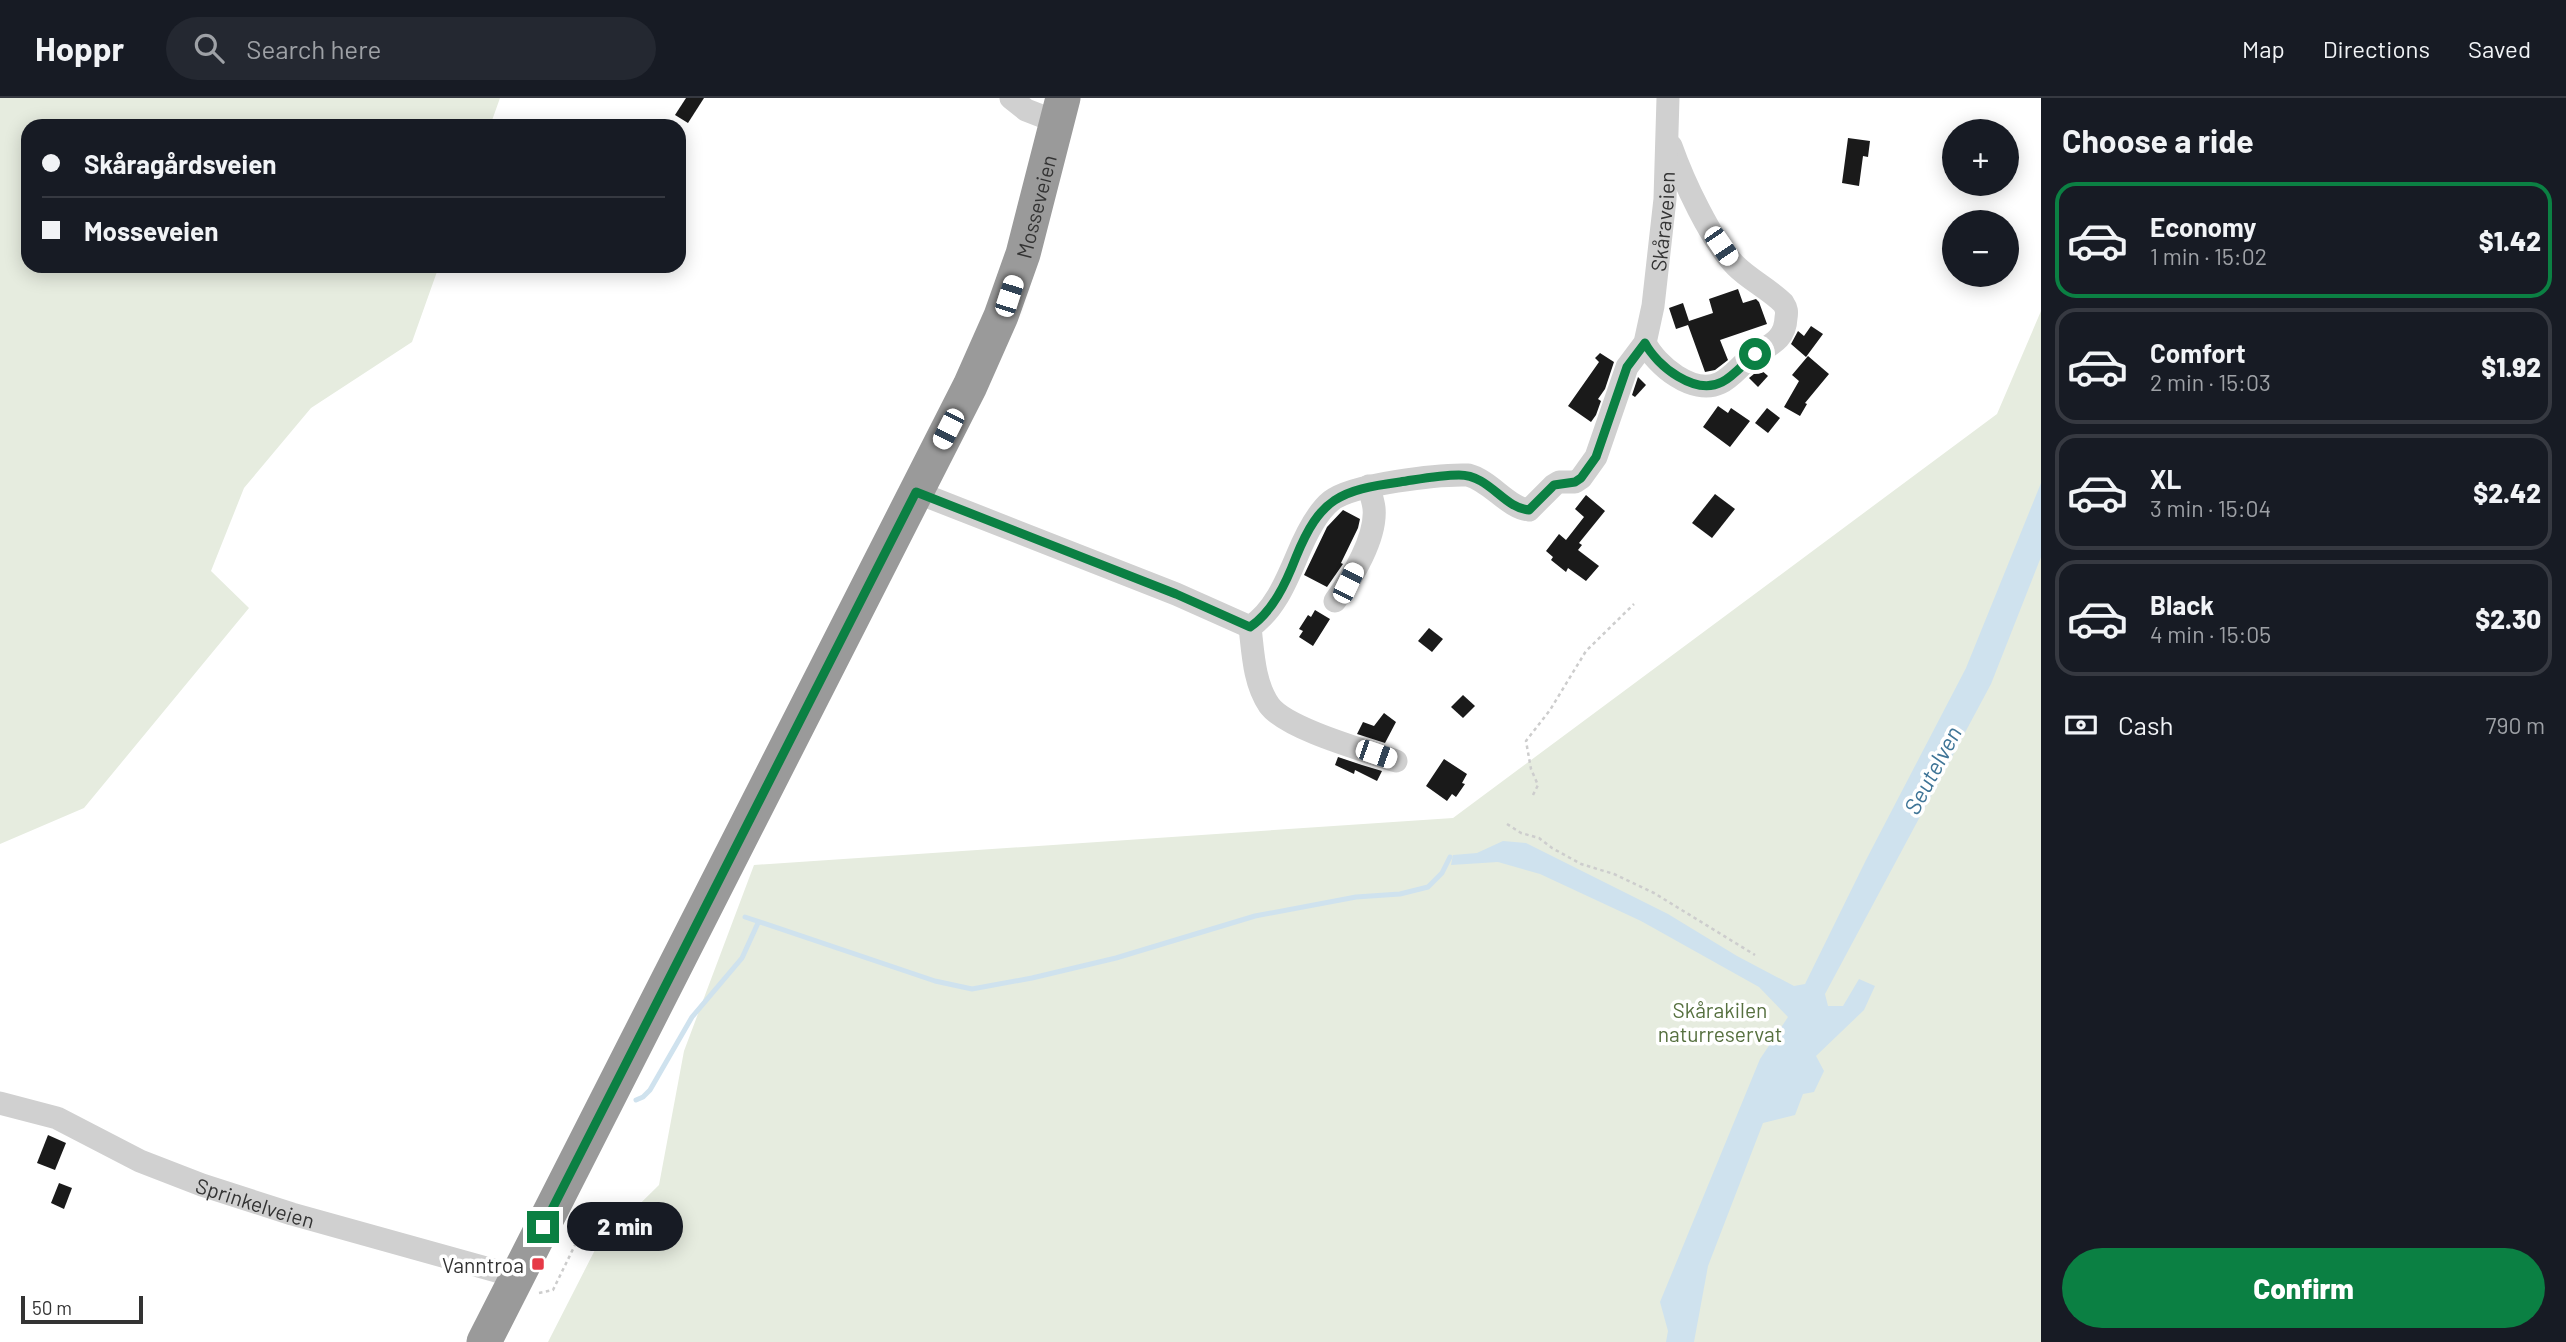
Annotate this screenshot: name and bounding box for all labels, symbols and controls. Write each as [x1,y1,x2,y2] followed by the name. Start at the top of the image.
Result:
[166,17,656,80] search box
[35,28,124,68] text: Hoppr
[190,29,228,67] icon: search
[246,33,381,64] text: Search here
[2242,34,2285,63] text: Map
[2323,34,2430,63] text: Directions
[2468,34,2531,63] text: Saved
[1942,119,2019,287] map controls
[1942,119,2019,196] button: +
[2062,121,2254,159] text: Choose a ride
[84,148,277,179] text: Skåragårdsveien
[1010,152,1060,261] street label: Mosseveien
[1644,171,1678,273] street label: Skåraveien
[2066,209,2129,272] icon: car
[1942,210,2019,287] button: −
[2150,211,2256,242] text: Economy
[84,215,218,246] text: Mosseveien
[1701,223,1742,269] car
[2479,225,2541,256] text: $1.42
[2150,242,2267,270] text: 1 min · 15:02
[993,273,1026,319] car
[2066,335,2129,398] icon: car
[2150,337,2246,368] text: Comfort
[1739,338,1771,370] route start
[2481,351,2541,382] text: $1.92
[2150,368,2271,396] text: 2 min · 15:03
[930,406,967,452] car
[2066,461,2129,524] icon: car
[2150,463,2181,494] text: XL
[2473,477,2541,508] text: $2.42
[2150,494,2271,522] text: 3 min · 15:04
[1330,560,1367,606] car
[2066,587,2129,650] icon: car
[2150,589,2214,620] text: Black
[2475,603,2541,634] text: $2.30
[2150,620,2271,648] text: 4 min · 15:05
[2062,706,2100,744] icon: cash
[2118,709,2173,740] text: Cash
[2486,711,2545,739] text: 790 m
[1897,721,1967,819] water label: Seutelven
[1353,737,1400,771] car
[1658,997,1782,1046] park label: Skårakilen naturreservat
[193,1171,318,1232] street label: Sprinkelveien
[568,1202,683,1252] callout: 2 min
[527,1211,559,1243] route end
[597,1212,653,1240] text: 2 min
[2062,1248,2545,1328] button: Confirm
[442,1252,524,1277] place label: Vanntroa
[530,1256,546,1272] marker: Vanntroa
[21,1293,144,1325] scale bar
[32,1296,72,1319] text: 50 m

